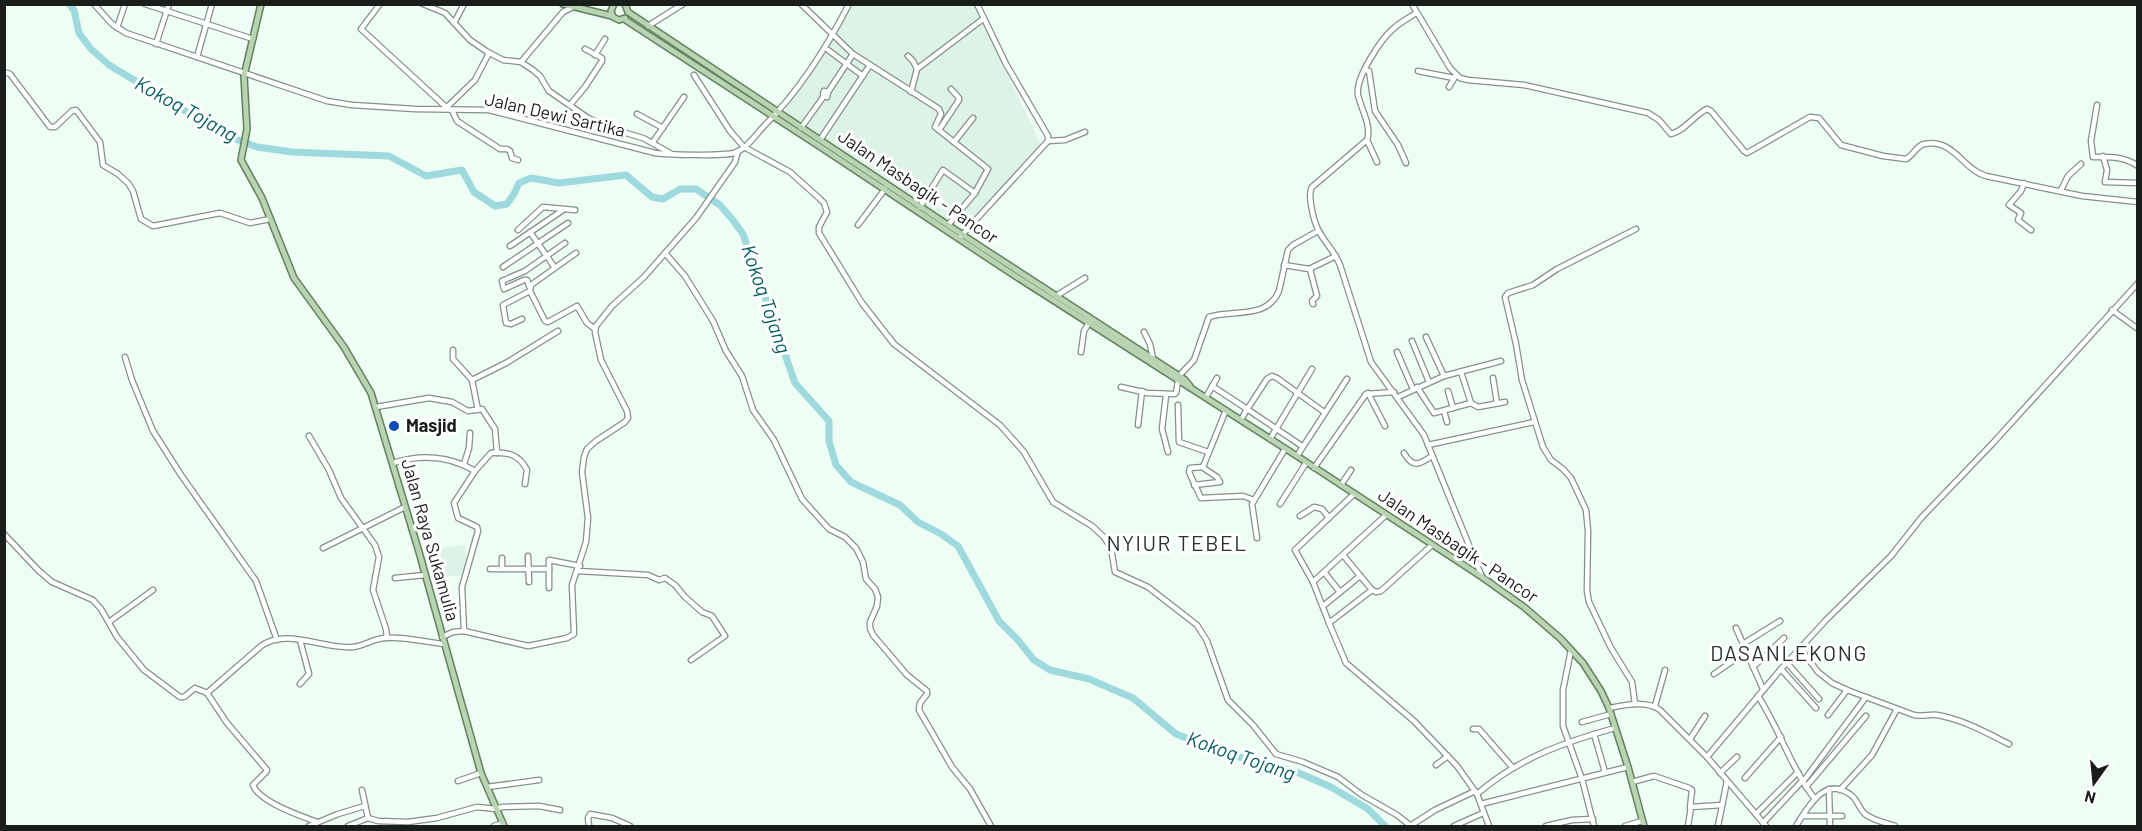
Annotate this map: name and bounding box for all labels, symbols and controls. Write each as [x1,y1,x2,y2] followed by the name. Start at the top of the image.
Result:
[131,70,242,146] water label: Kokoq Tojang
[483,87,628,141] street label: Jalan Dewi Sartika
[834,124,1003,248] street label: Jalan Masbagik - Pancor
[737,241,797,356] water label: Kokoq Tojang
[406,414,457,436] place label: Masjid
[387,419,401,433] marker: Masjid
[397,456,465,623] street label: Jalan Raya Sukamulia
[1374,483,1543,607] street label: Jalan Masbagik - Pancor
[1106,530,1248,555] district label: NYIUR TEBEL
[1710,640,1868,665] district label: DASANLEKONG
[1184,725,1299,785] water label: Kokoq Tojang
[2064,753,2124,813] north arrow
[2082,787,2098,809] text: N

